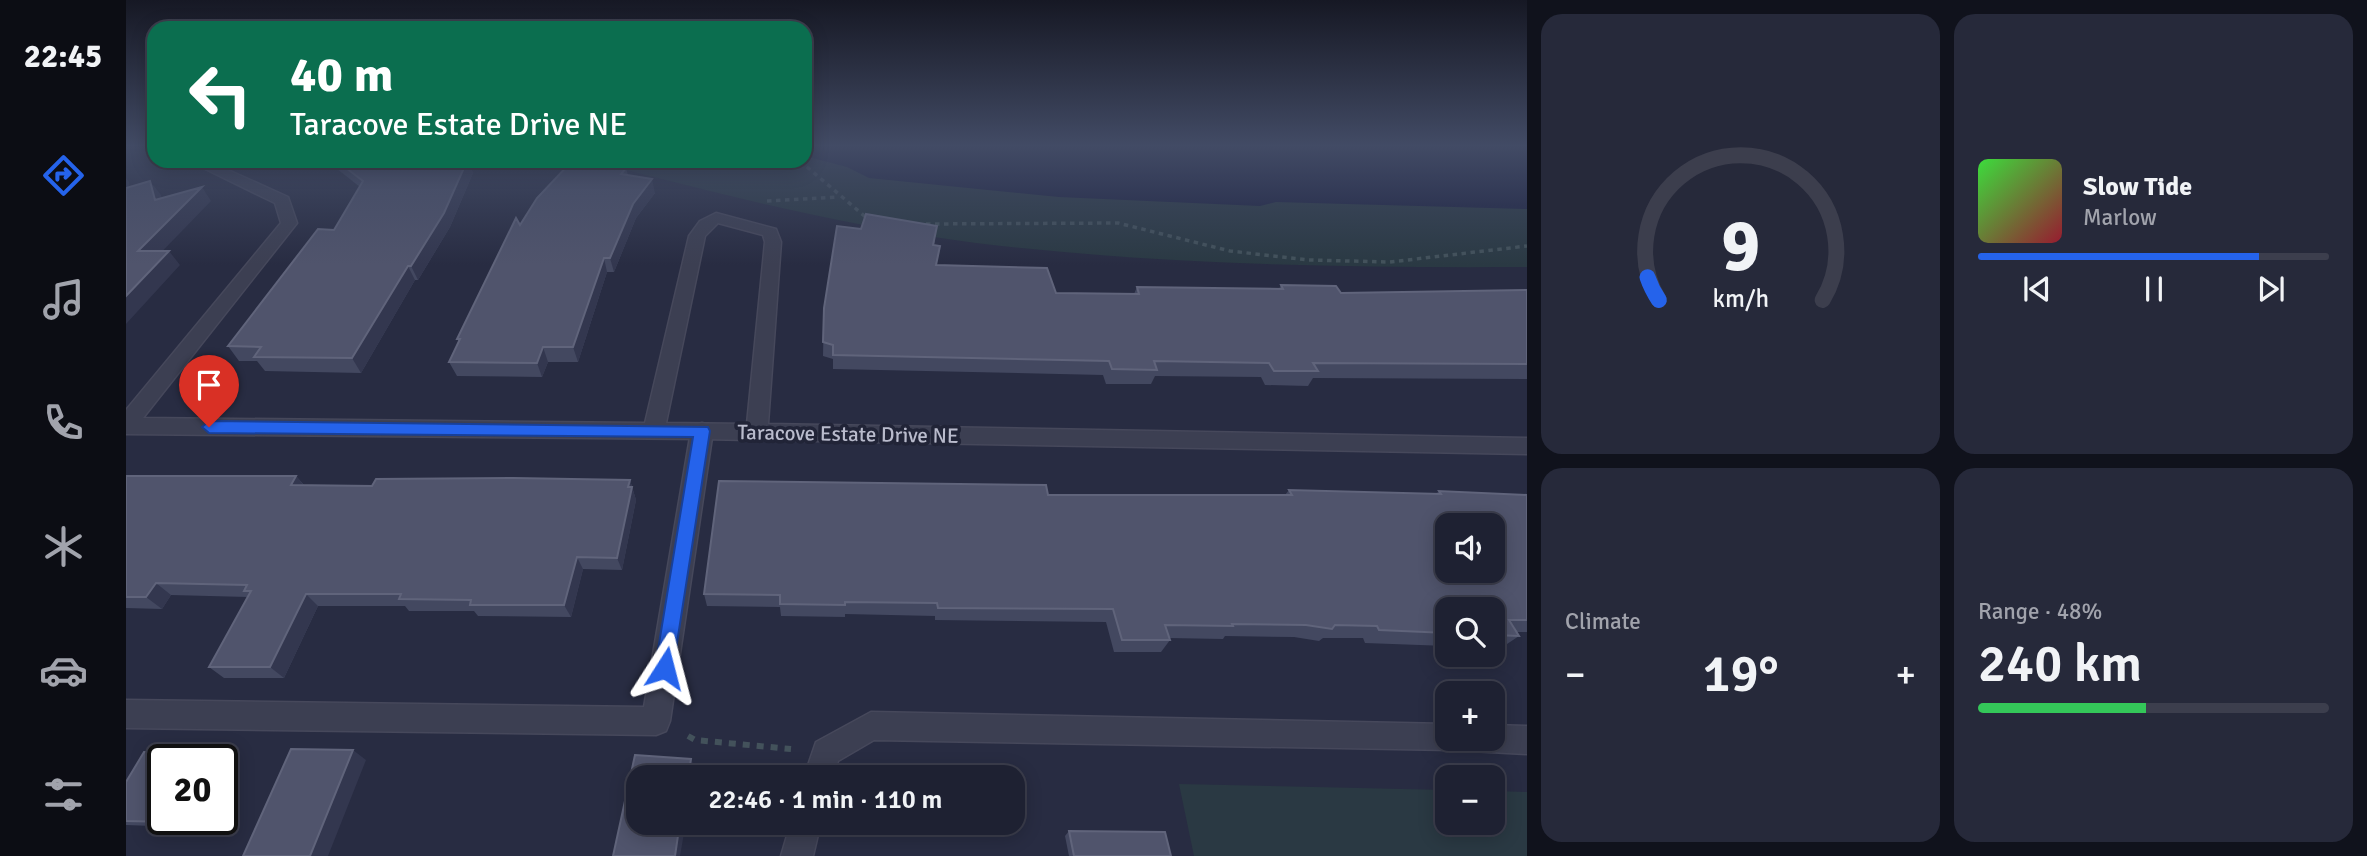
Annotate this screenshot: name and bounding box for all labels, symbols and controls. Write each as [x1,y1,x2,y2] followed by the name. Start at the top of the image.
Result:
[24,37,102,76] text: 22:45
[290,45,393,105] text: 40 m
[175,49,266,140] icon: left
[290,105,627,144] text: Taracove Estate Drive NE
[39,151,88,200] icon: directions
[2083,171,2192,203] text: Slow Tide
[1721,202,1760,291] text: 9
[2083,203,2157,232] text: Marlow
[2018,270,2056,308] icon: previous
[2135,270,2173,308] icon: pause
[2252,270,2290,308] icon: next
[39,275,88,324] icon: music
[1712,283,1769,314] text: km/h
[179,355,239,427] pin
[190,366,228,404] icon: arrive
[39,398,88,447] icon: phone
[737,419,959,449] street label: Taracove Estate Drive NE
[1435,513,1505,835] map controls
[1435,513,1505,583] button: sound
[39,522,88,571] icon: climate
[1435,597,1505,667] button: search
[1978,597,2102,626] text: Range · 48%
[1565,607,1641,636] text: Climate
[628,631,702,705] position arrow
[1978,632,2142,696] text: 240 km
[1702,642,1779,706] text: 19°
[39,646,88,695] icon: car
[1565,651,1586,698] text: −
[1895,651,1916,698] text: +
[1435,681,1505,751] button: +
[147,744,238,835] speed limit sign: 20
[1435,765,1505,835] button: −
[39,770,88,819] icon: filters
[709,784,942,816] text: 22:46 · 1 min · 110 m

